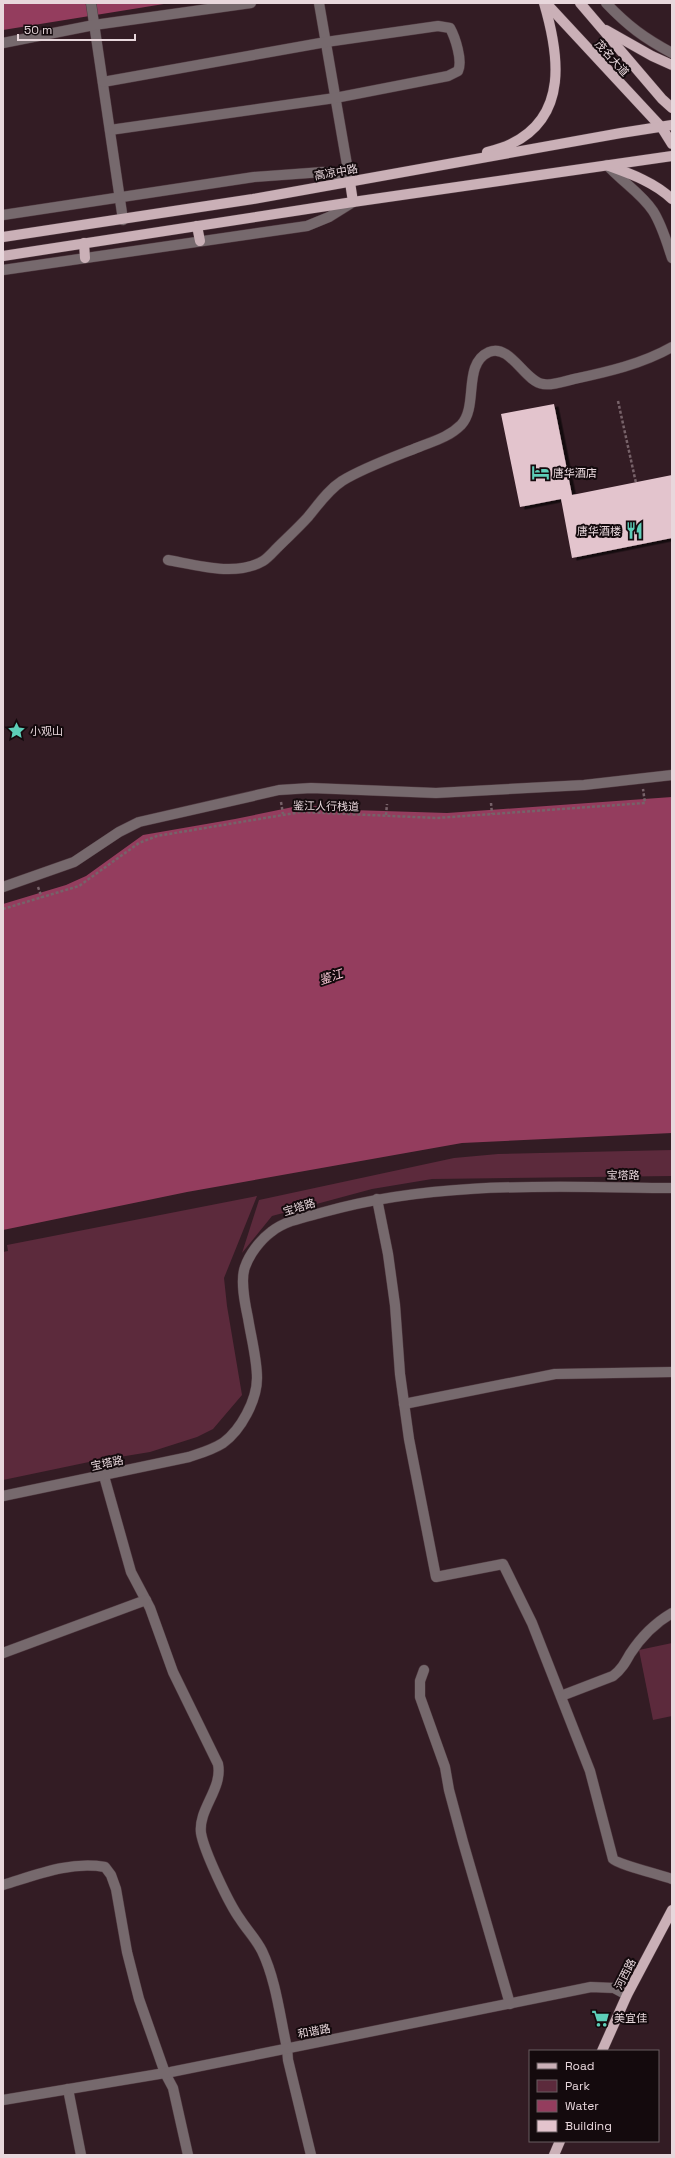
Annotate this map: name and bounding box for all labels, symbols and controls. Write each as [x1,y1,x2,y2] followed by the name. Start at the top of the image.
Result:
[18,16,135,42] scale bar
[24,22,52,38] text: 50 m
[592,37,632,79] street label: 茂名大道
[313,161,359,183] street label: 高凉中路
[530,463,550,483] hotel icon: 唐华酒店
[553,466,597,480] place label: 唐华酒店
[624,521,644,541] restaurant icon: 唐华酒楼
[577,524,621,538] place label: 唐华酒楼
[7,721,27,741] place icon: 小观山
[30,724,63,738] place label: 小观山
[293,798,359,814] street label: 鉴江人行栈道
[317,965,347,988] water label: 鉴江
[606,1168,640,1182] street label: 宝塔路
[281,1195,317,1219] street label: 宝塔路
[89,1453,125,1473] street label: 宝塔路
[611,1956,639,1992] street label: 河西路
[591,2008,611,2028] supermarket icon: 美宜佳
[614,2011,647,2025] place label: 美宜佳
[296,2021,332,2041] street label: 和谐路
[529,2050,659,2142] legend
[565,2058,594,2074] text: Road
[565,2078,590,2094] text: Park
[565,2098,599,2114] text: Water
[565,2118,612,2134] text: Building

